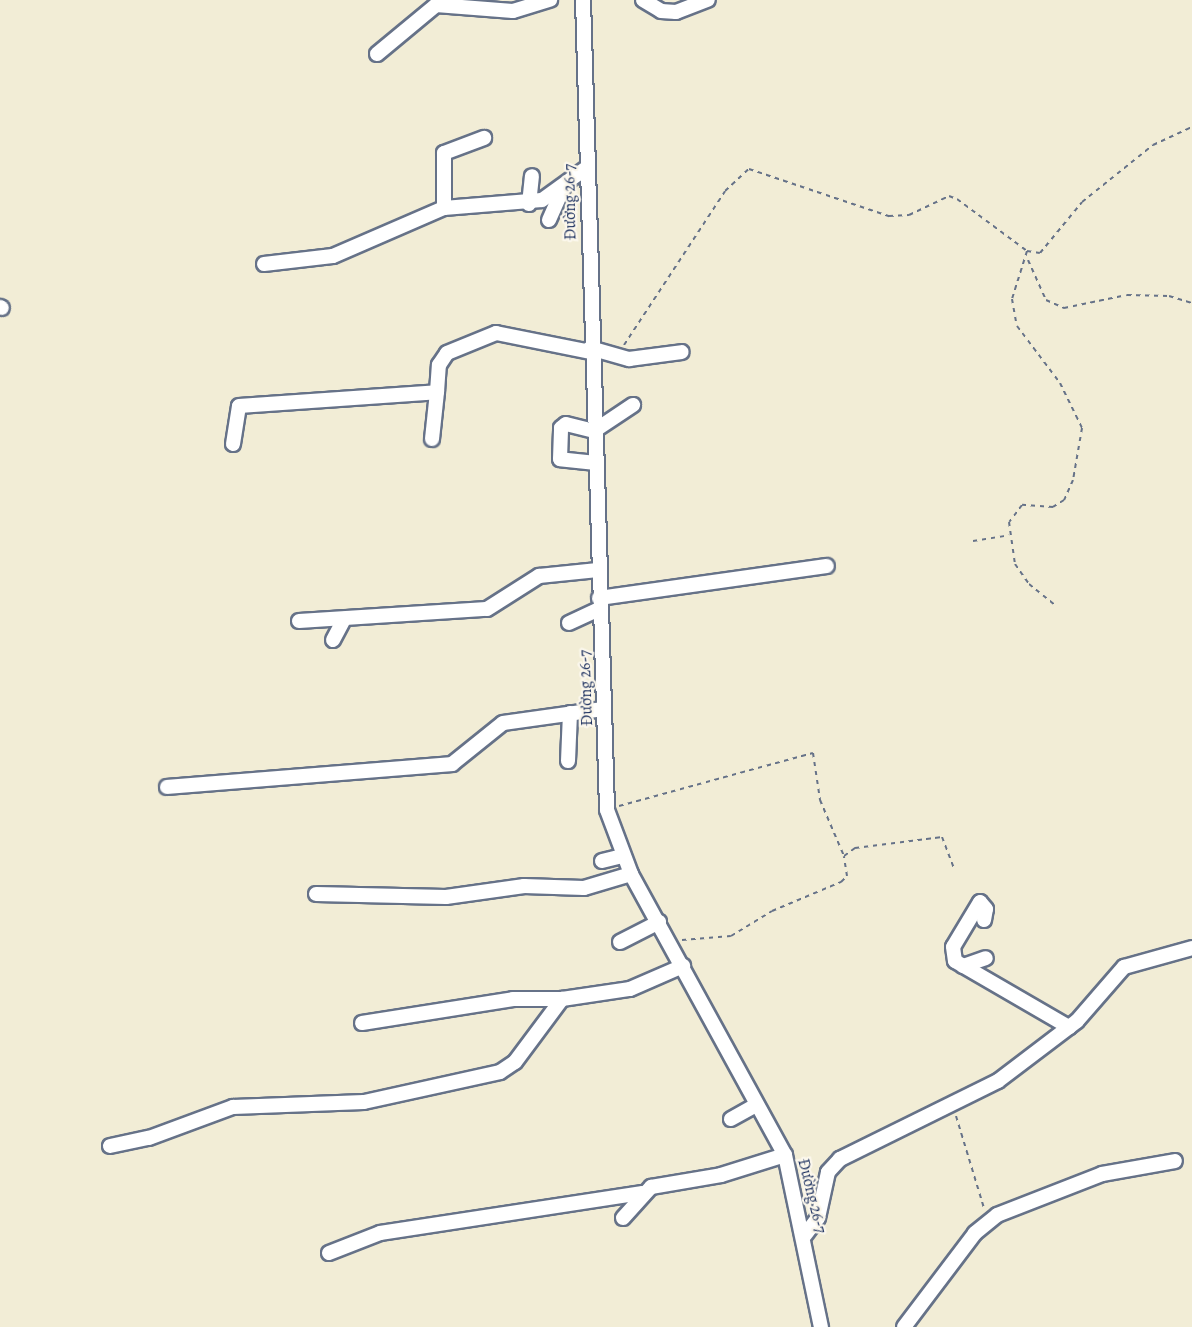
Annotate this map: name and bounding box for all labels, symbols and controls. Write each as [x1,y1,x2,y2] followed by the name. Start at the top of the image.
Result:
[560,164,580,240] street label: Đường 26-7
[575,650,597,726] street label: Đường 26-7
[793,1157,831,1235] street label: Đường 26-7

